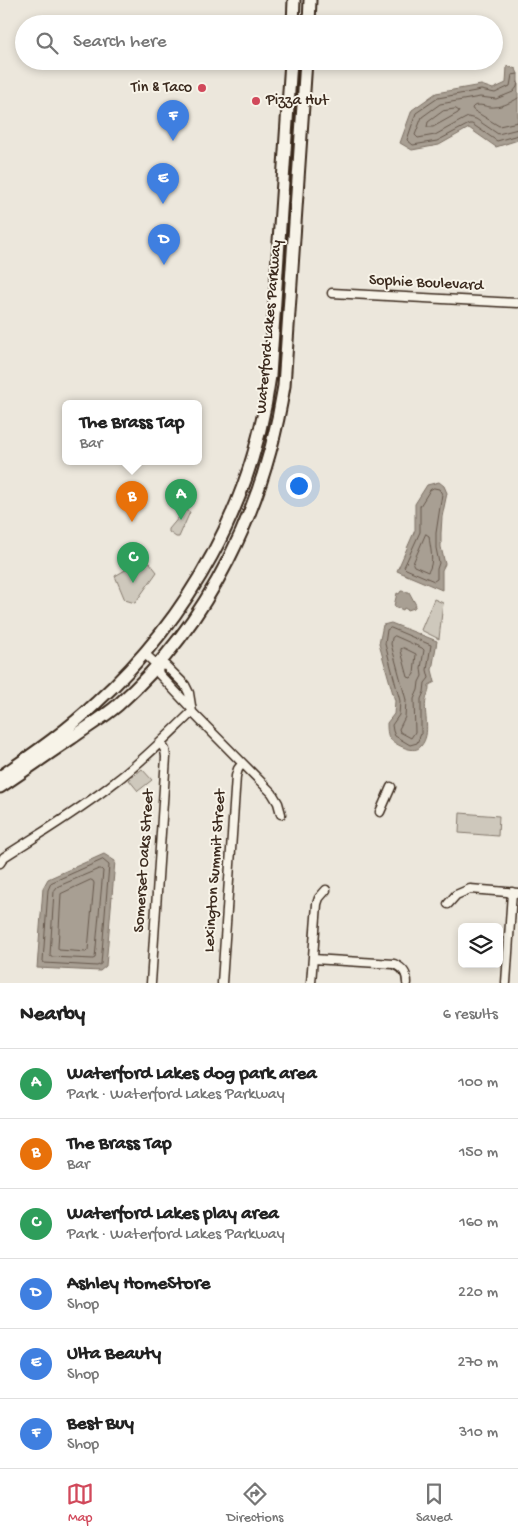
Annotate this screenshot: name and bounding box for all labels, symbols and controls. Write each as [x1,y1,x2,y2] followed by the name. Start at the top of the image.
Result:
[15,15,503,70] search box
[33,29,61,57] icon: search
[73,31,167,54] text: Search here
[130,79,192,98] place label: Tin & Taco
[196,82,208,94] marker: Tin & Taco
[265,92,330,111] place label: Pizza Hut
[250,95,262,107] marker: Pizza Hut
[157,100,189,141] pin: F
[147,163,179,204] pin: E
[148,224,180,265] pin: D
[253,239,287,415] street label: Waterford Lakes Parkway
[368,272,485,297] street label: Sophie Boulevard
[62,400,202,465] popup
[80,412,184,435] text: The Brass Tap
[80,435,102,454] text: Bar
[286,473,312,499] your location
[165,479,197,520] pin: A
[116,481,148,522] pin: B
[117,542,149,583] pin: C
[131,787,160,933] street label: Somerset Oaks Street
[201,788,231,953] street label: Lexington Summit Street
[458,923,503,968] map controls
[458,923,503,968] button: layers
[20,1003,85,1028] text: Nearby
[443,1006,498,1025] text: 6 results
[67,1063,317,1086] text: Waterford Lakes dog park area
[31,1074,41,1093] text: A
[458,1074,498,1093] text: 100 m
[67,1086,285,1105] text: Park · Waterford Lakes Parkway
[67,1133,172,1156] text: The Brass Tap
[32,1144,40,1163] text: B
[459,1144,498,1163] text: 150 m
[67,1156,90,1175] text: Bar
[67,1203,279,1226] text: Waterford Lakes play area
[32,1214,40,1233] text: C
[459,1214,498,1233] text: 160 m
[67,1226,285,1245] text: Park · Waterford Lakes Parkway
[67,1273,210,1296] text: Ashley HomeStore
[31,1284,41,1303] text: D
[458,1284,498,1303] text: 220 m
[67,1296,99,1315] text: Shop
[67,1343,161,1366] text: Ulta Beauty
[31,1354,41,1373] text: E
[458,1354,498,1373] text: 270 m
[67,1366,99,1385] text: Shop
[67,1413,134,1436] text: Best Buy
[32,1424,40,1443] text: F
[459,1424,498,1443] text: 310 m
[67,1436,99,1455] text: Shop
[66,1480,94,1527] tab: Map
[227,1480,284,1527] tab: Directions
[416,1480,452,1527] tab: Saved

